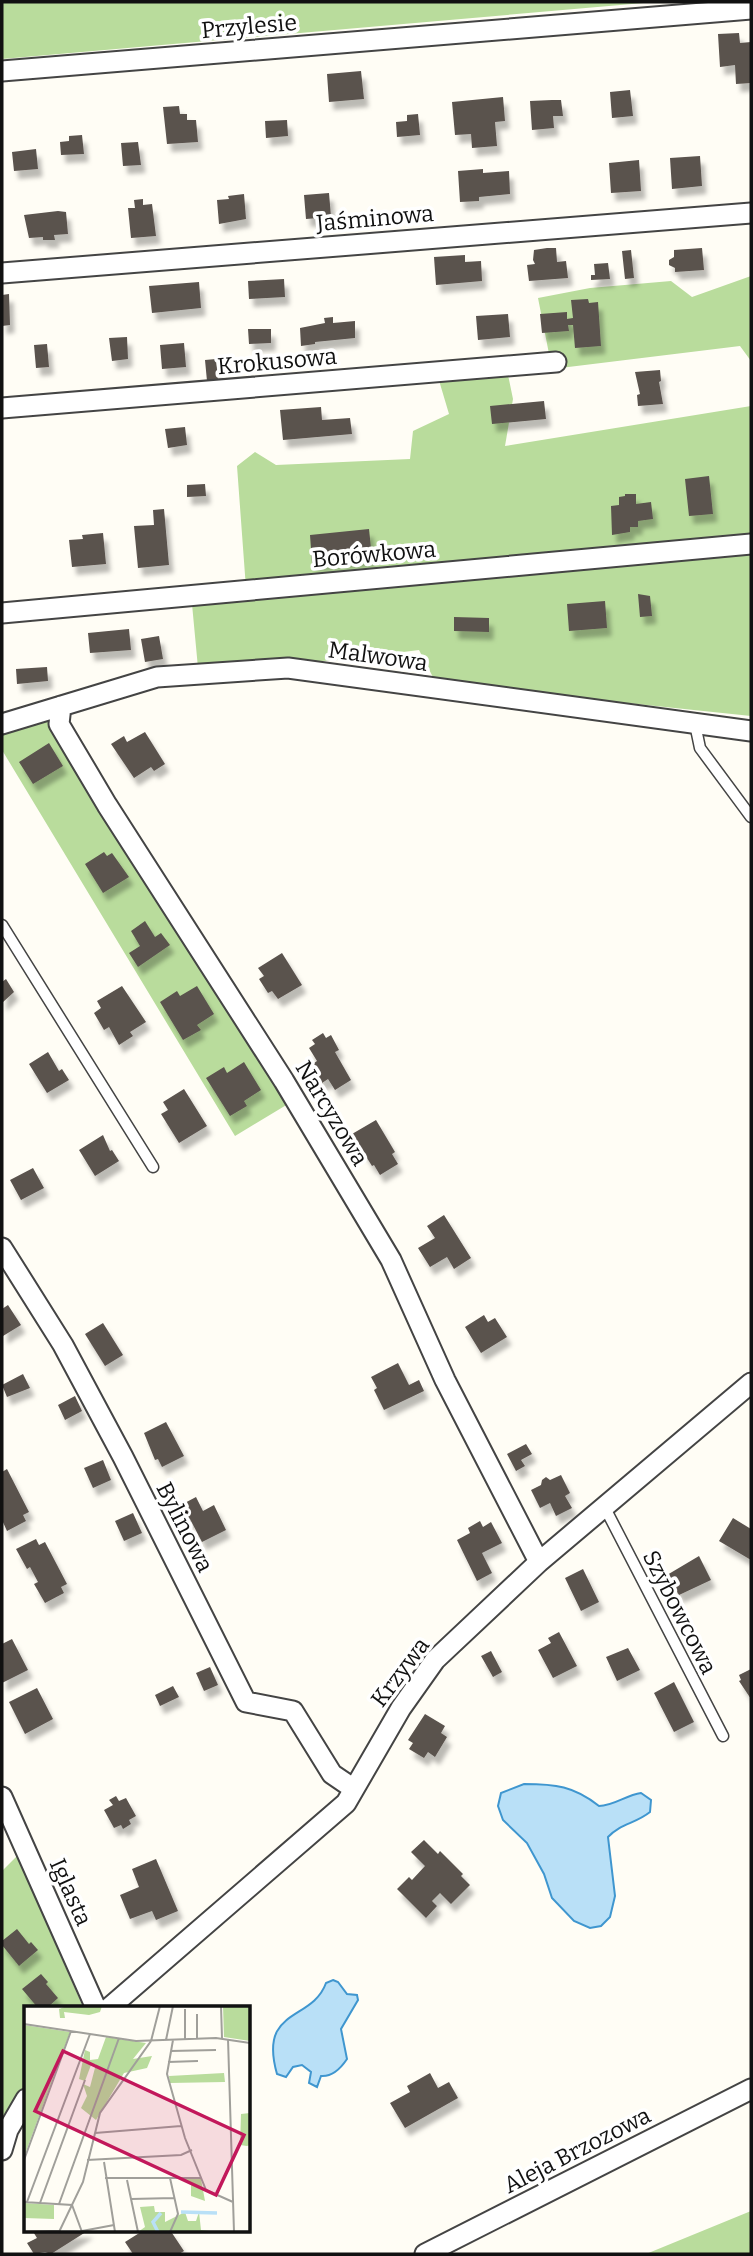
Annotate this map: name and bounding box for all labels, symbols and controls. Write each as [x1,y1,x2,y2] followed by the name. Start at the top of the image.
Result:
[200,8,298,44] street label: Przylesie
[314,199,435,237] street label: Jaśminowa
[216,342,338,380] street label: Krokusowa
[311,535,437,573] street label: Borówkowa
[326,635,430,677] street label: Malwowa
[290,1055,375,1171] street label: Narcyzowa
[150,1477,220,1577] street label: Bylinowa
[637,1545,723,1679] street label: Szybowcowa
[365,1631,435,1712] street label: Krzywa
[44,1854,98,1930] street label: Iglasta
[24,2006,250,2232] inset map
[499,2101,656,2199] street label: Aleja Brzozowa

